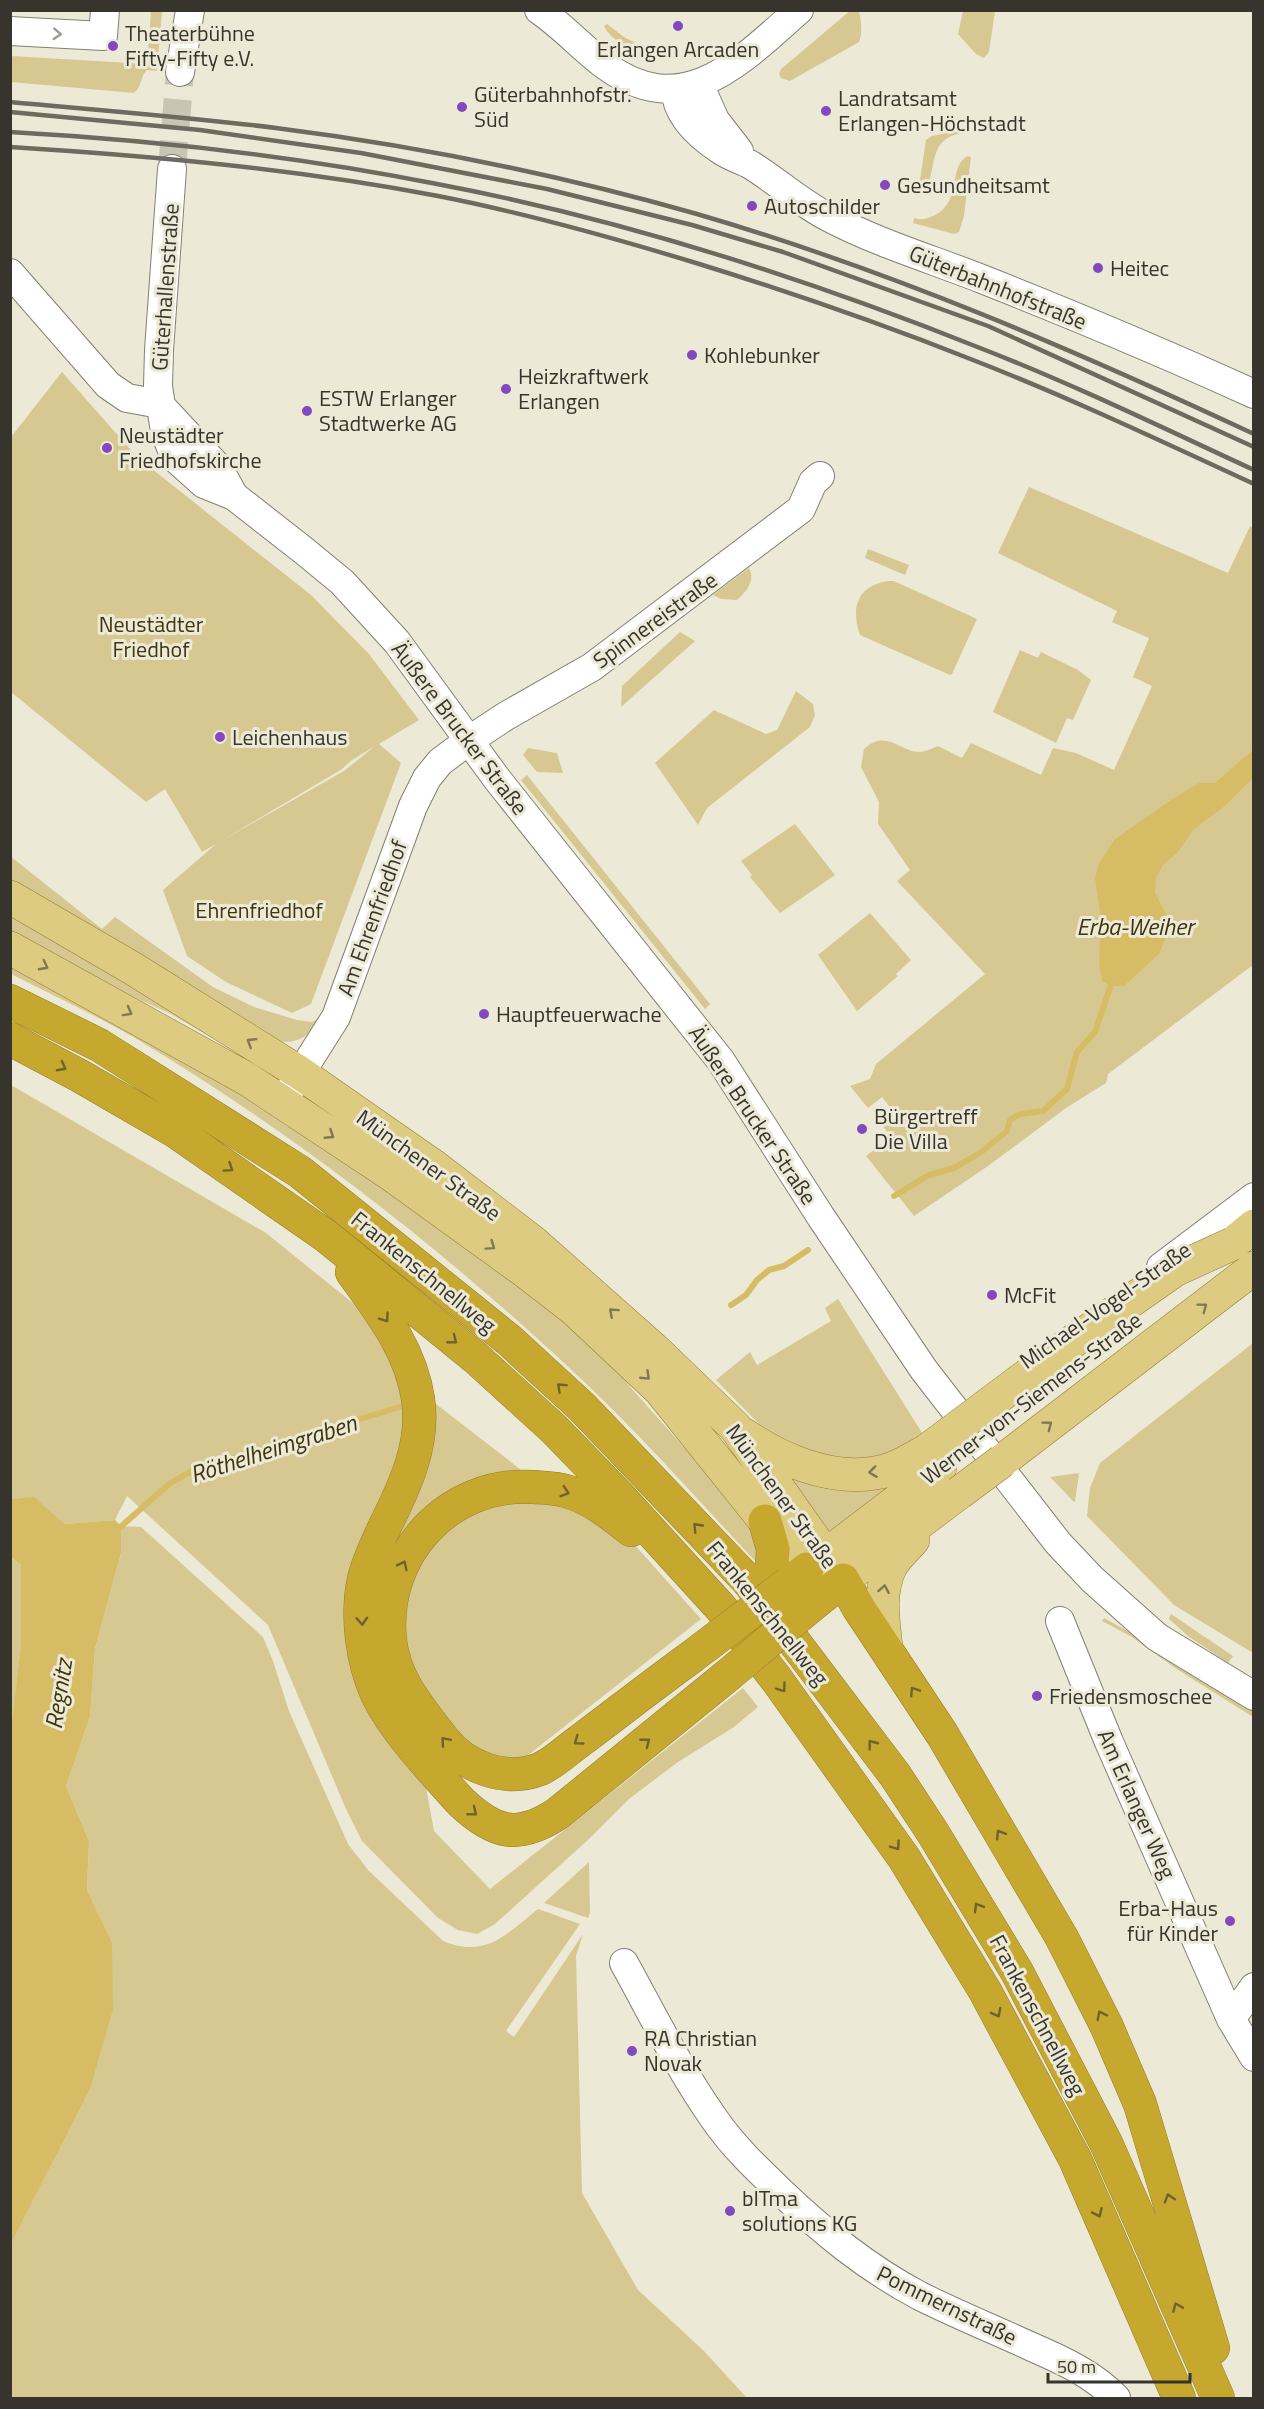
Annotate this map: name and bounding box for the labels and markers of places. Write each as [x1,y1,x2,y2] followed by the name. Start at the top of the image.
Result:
[125,16,255,75] place label: Theaterbühne Fifty-Fifty e.V.
[671,19,685,33] marker: Erlangen Arcaden
[597,32,759,66] place label: Erlangen Arcaden
[106,39,120,53] marker: Theaterbühne Fifty-Fifty e.V.
[474,77,632,136] place label: Güterbahnhofstr. Süd
[838,81,1026,140] place label: Landratsamt Erlangen-Höchstadt
[455,100,469,114] marker: Güterbahnhofstr. Süd
[819,104,833,118] marker: Landratsamt Erlangen-Höchstadt
[897,168,1050,202] place label: Gesundheitsamt
[878,178,892,192] marker: Gesundheitsamt
[764,189,880,223] place label: Autoschilder
[745,199,759,213] marker: Autoschilder
[1110,251,1169,285] place label: Heitec
[1091,261,1105,275] marker: Heitec
[704,338,820,372] place label: Kohlebunker
[685,348,699,362] marker: Kohlebunker
[518,359,649,418] place label: Heizkraftwerk Erlangen
[319,381,457,440] place label: ESTW Erlanger Stadtwerke AG
[499,382,513,396] marker: Heizkraftwerk Erlangen
[300,404,314,418] marker: ESTW Erlanger Stadtwerke AG
[119,418,262,477] place label: Neustädter Friedhofskirche
[100,441,114,455] marker: Neustädter Friedhofskirche
[232,720,347,754] place label: Leichenhaus
[213,730,227,744] marker: Leichenhaus
[496,997,662,1031] place label: Hauptfeuerwache
[477,1007,491,1021] marker: Hauptfeuerwache
[874,1099,978,1158] place label: Bürgertreff Die Villa
[855,1122,869,1136] marker: Bürgertreff Die Villa
[1004,1278,1056,1312] place label: McFit
[985,1288,999,1302] marker: McFit
[1049,1679,1212,1713] place label: Friedensmoschee
[1030,1689,1044,1703] marker: Friedensmoschee
[1118,1891,1218,1950] place label: Erba-Haus für Kinder
[1223,1914,1237,1928] marker: Erba-Haus für Kinder
[644,2021,757,2080] place label: RA Christian Novak
[625,2044,639,2058] marker: RA Christian Novak
[742,2181,857,2240] place label: bITma solutions KG
[723,2204,737,2218] marker: bITma solutions KG

